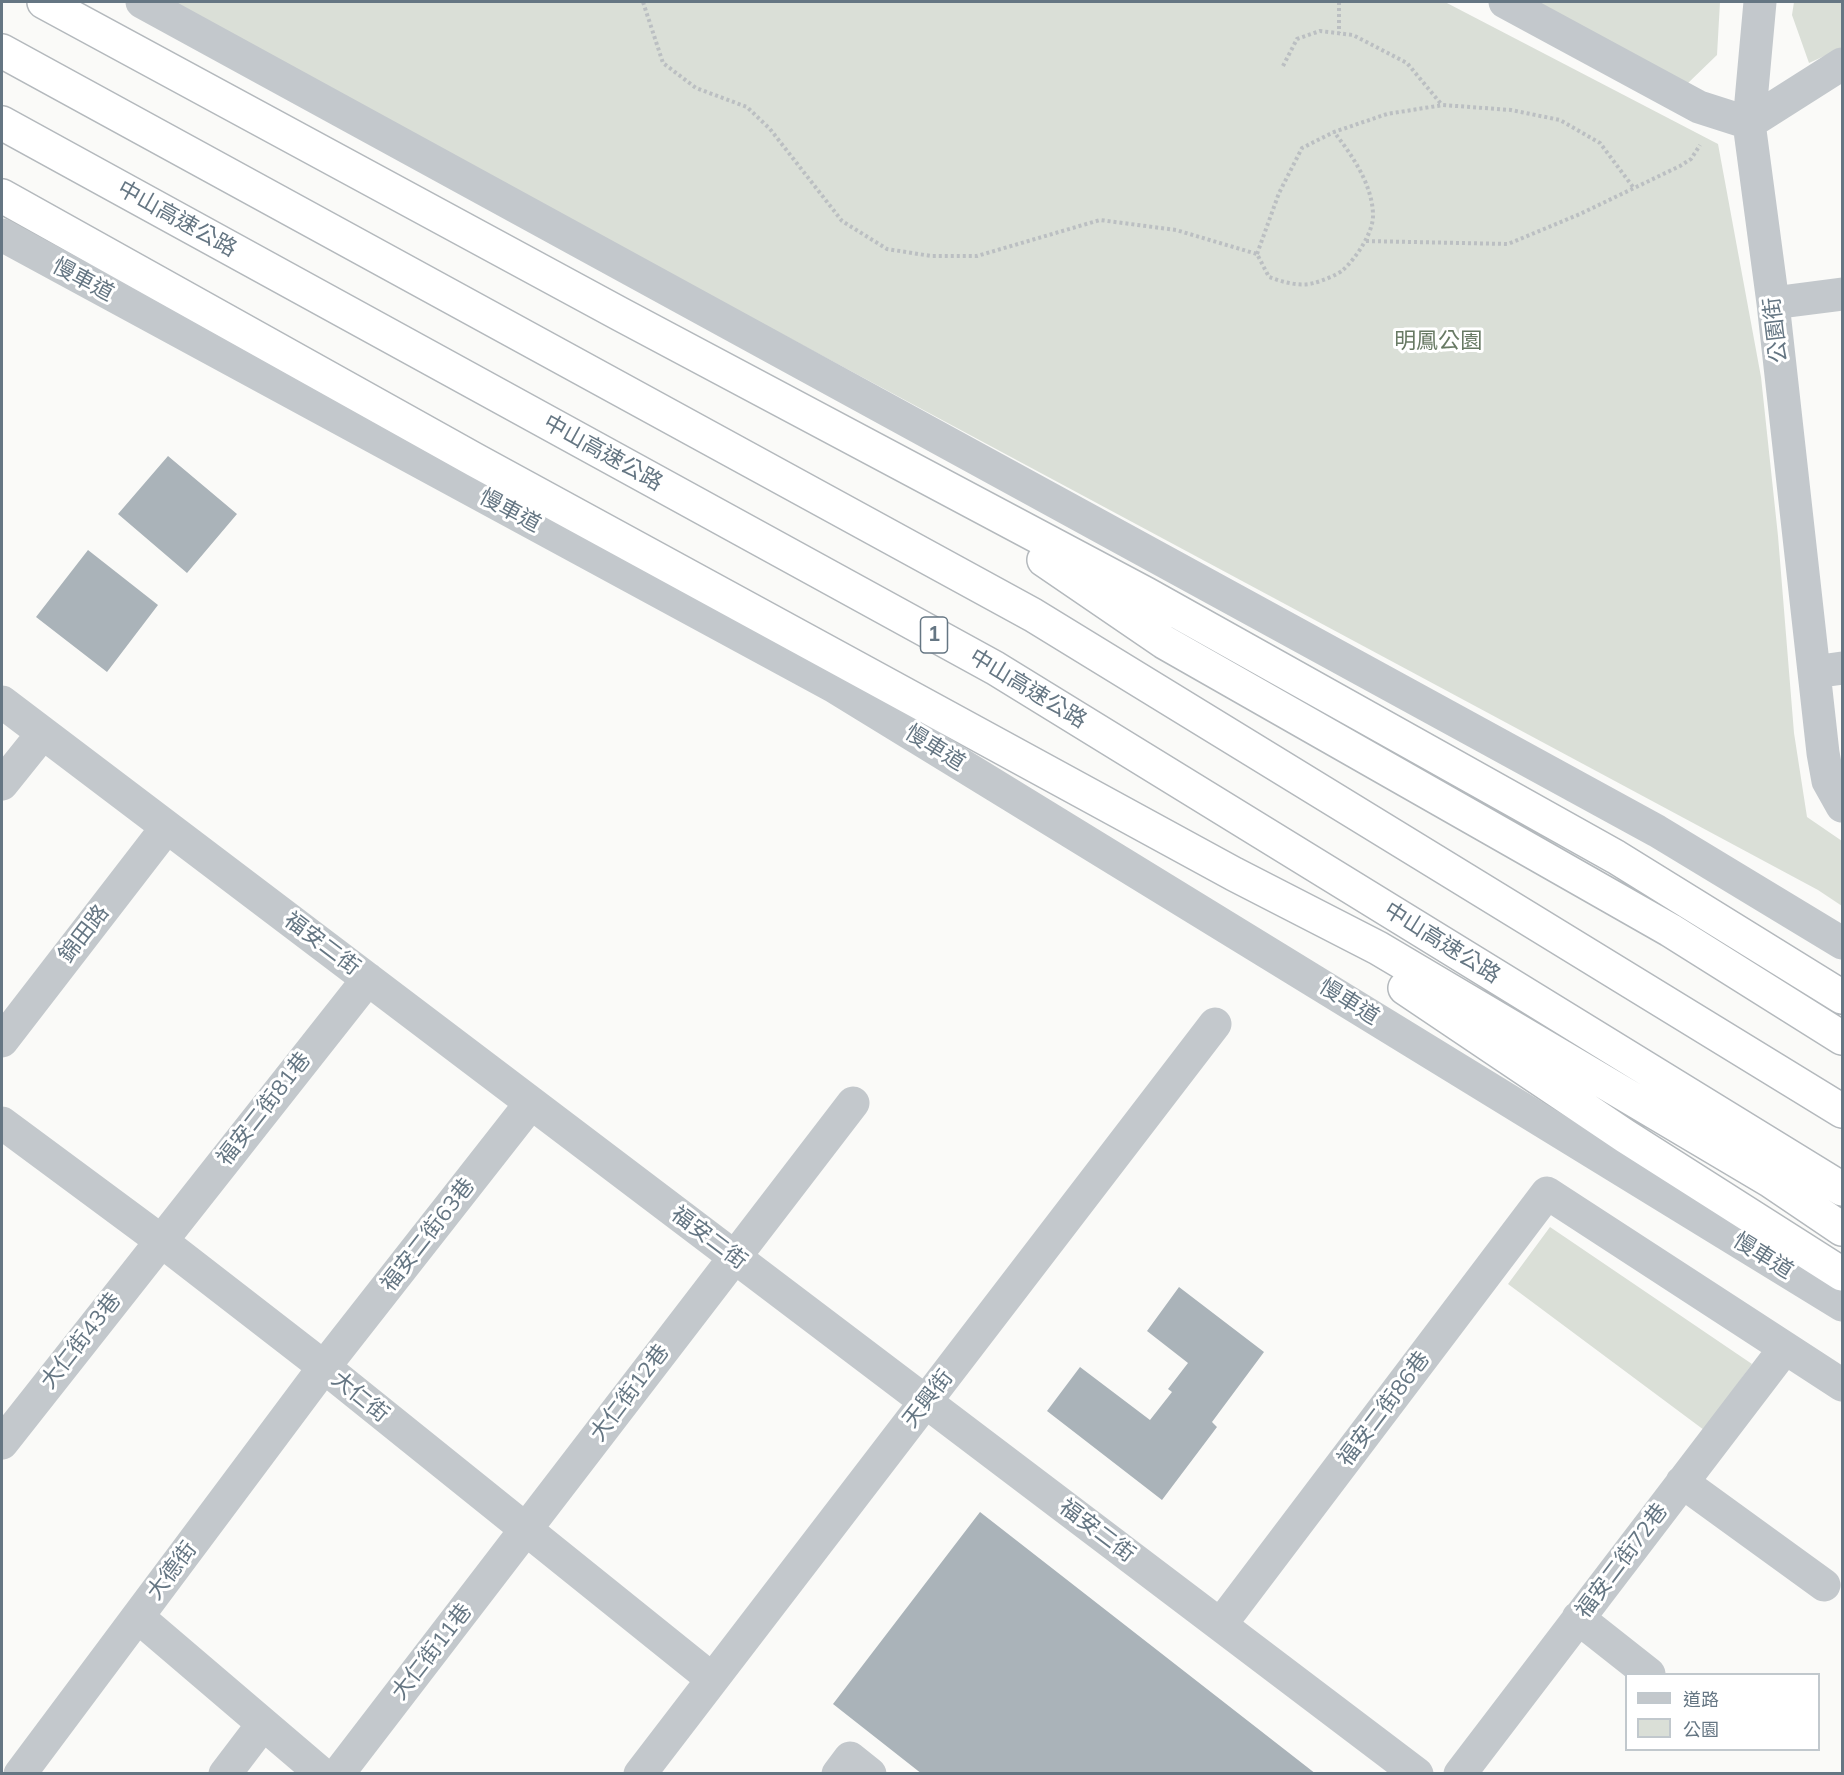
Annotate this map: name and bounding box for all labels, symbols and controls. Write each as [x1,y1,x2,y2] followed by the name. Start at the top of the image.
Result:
[113,175,241,263] street label: 中山高速公路
[48,253,118,307] street label: 慢車道
[1759,296,1793,364] street label: 公園街
[1394,328,1482,354] park label: 明鳳公園
[539,409,667,497] street label: 中山高速公路
[475,484,545,538] street label: 慢車道
[920,617,948,653] road number: 1
[965,644,1091,734] street label: 中山高速公路
[900,719,970,777] street label: 慢車道
[1379,897,1505,989] street label: 中山高速公路
[53,900,115,968] street label: 錦田路
[279,907,365,981] street label: 福安二街
[1314,973,1384,1031] street label: 慢車道
[212,1047,316,1171] street label: 福安二街81巷
[376,1173,480,1297] street label: 福安二街63巷
[666,1201,752,1275] street label: 福安二街
[1728,1227,1798,1285] street label: 慢車道
[35,1288,127,1394] street label: 大仁街43巷
[585,1339,675,1447] street label: 大仁街12巷
[1332,1347,1436,1471] street label: 福安二街86巷
[897,1365,959,1433] street label: 天興街
[326,1366,394,1428] street label: 大仁街
[1054,1494,1140,1568] street label: 福安二街
[1570,1499,1674,1623] street label: 福安二街72巷
[142,1537,202,1605] street label: 大德街
[386,1599,478,1705] street label: 大仁街11巷
[1625,1673,1820,1751] legend
[1683,1688,1719,1711] text: 道路
[1683,1718,1719,1741] text: 公園

